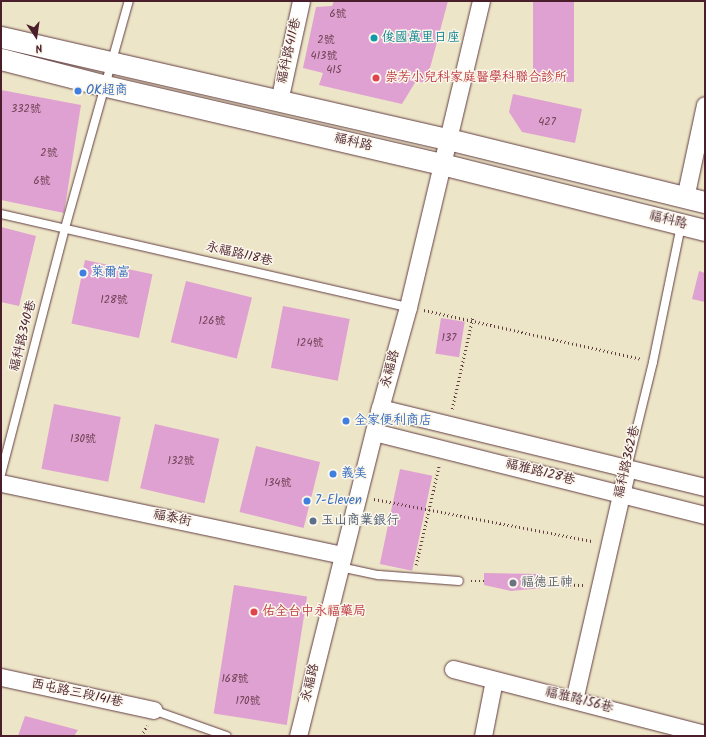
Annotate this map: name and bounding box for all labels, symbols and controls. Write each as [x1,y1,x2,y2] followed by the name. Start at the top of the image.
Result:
[329,7,347,21] house number: 6號
[16,16,56,56] north arrow
[275,16,305,86] street label: 福科路411巷
[382,30,460,46] place label: 俊國萬里日座
[317,33,335,47] house number: 2號
[369,33,379,43] marker: 俊國萬里日座
[33,38,44,57] text: N
[311,49,337,63] house number: 413號
[326,63,342,77] house number: 415
[385,70,567,86] place label: 崇芳小兒科家庭醫學科聯合診所
[370,72,382,84] marker: 崇芳小兒科家庭醫學科聯合診所
[86,83,128,99] place label: OK超商
[73,86,83,96] marker: OK超商
[11,102,41,116] house number: 332號
[538,115,556,129] house number: 427
[332,131,374,155] street label: 福科路
[40,146,58,160] house number: 2號
[33,174,51,188] house number: 6號
[647,209,689,233] street label: 福科路
[204,240,274,270] street label: 永福路118巷
[91,265,130,281] place label: 萊爾富
[78,268,88,278] marker: 萊爾富
[100,293,128,307] house number: 128號
[8,299,40,373] street label: 福科路340巷
[199,314,225,328] house number: 126號
[442,331,456,345] house number: 137
[297,336,323,350] house number: 124號
[378,348,404,390] street label: 永福路
[354,413,432,429] place label: 全家便利商店
[341,416,351,426] marker: 全家便利商店
[612,424,644,500] street label: 福科路362巷
[70,432,96,446] house number: 130號
[167,454,195,468] house number: 132號
[503,457,577,489] street label: 福雅路128巷
[341,466,367,482] place label: 義美
[328,469,338,479] marker: 義美
[265,476,291,490] house number: 134號
[315,493,362,509] place label: 7-Eleven
[302,496,312,506] marker: 7-Eleven
[151,507,193,531] street label: 福泰街
[321,513,399,529] place label: 玉山商業銀行
[308,516,318,526] marker: 玉山商業銀行
[521,575,573,591] place label: 福德正神
[508,578,518,588] marker: 福德正神
[262,604,366,620] place label: 佑全台中永福藥局
[249,607,259,617] marker: 佑全台中永福藥局
[299,662,323,704] street label: 永福路
[221,672,249,686] house number: 168號
[30,677,124,711] street label: 西屯路三段141巷
[543,685,615,717] street label: 福雅路156巷
[235,694,261,708] house number: 170號

